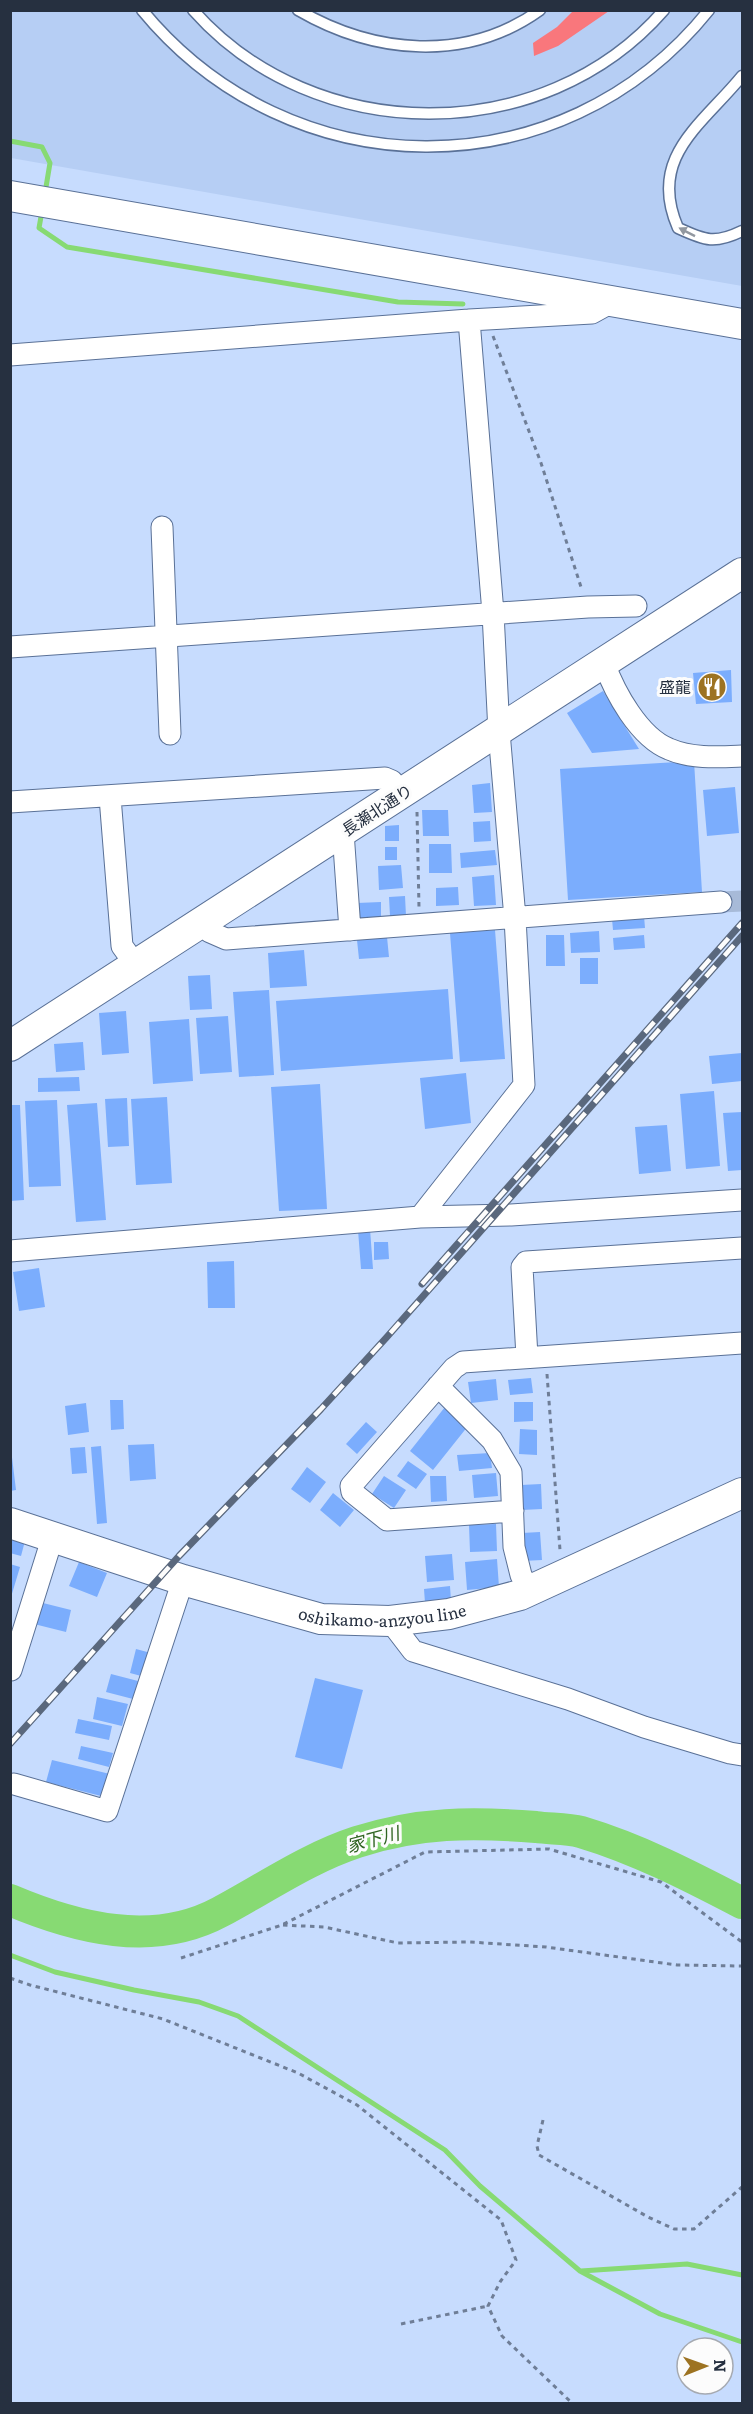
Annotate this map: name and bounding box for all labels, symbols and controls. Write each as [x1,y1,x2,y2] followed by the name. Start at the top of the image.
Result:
[679,228,696,237] one-way arrow
[696,671,728,703] restaurant icon: 盛龍
[659,674,691,698] place label: 盛龍
[336,777,417,841] street label: 長瀬北通り
[296,1597,469,1632] street label: oshikamo-anzyou line
[343,1818,404,1859] water label: 家下川
[675,2336,735,2396] north arrow
[709,2359,733,2373] text: N

